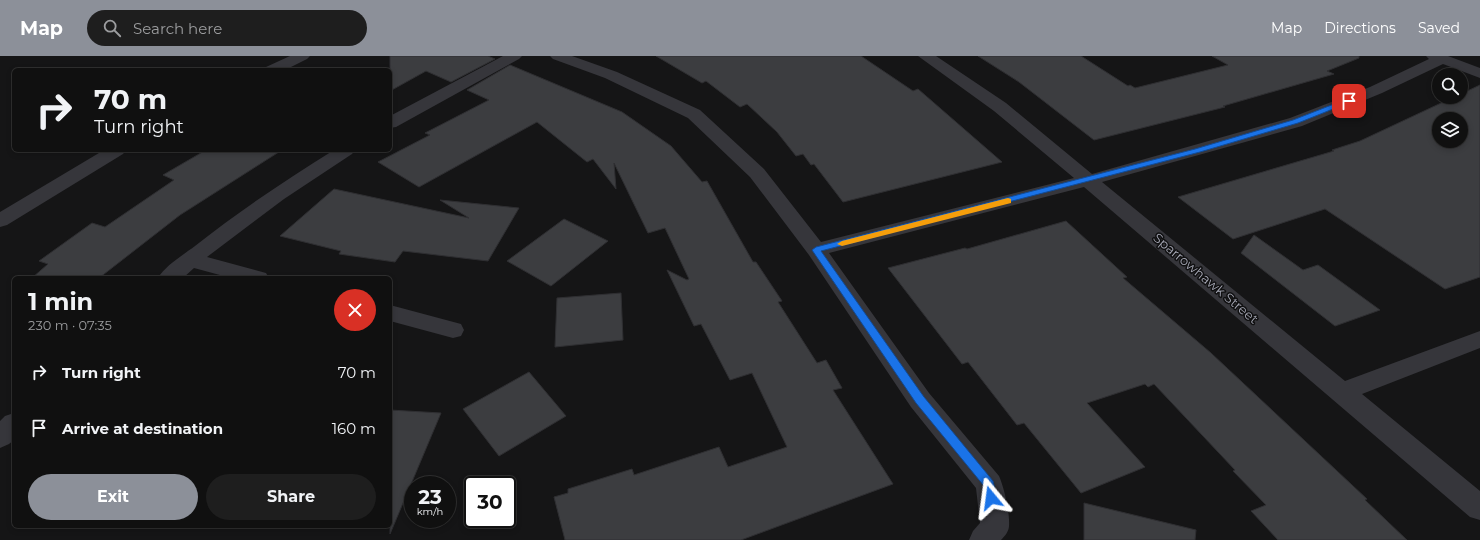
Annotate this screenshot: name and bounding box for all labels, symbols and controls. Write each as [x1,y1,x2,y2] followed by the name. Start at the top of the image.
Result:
[87,10,367,46] search box
[20,17,63,40] text: Map
[101,17,123,39] icon: search
[133,19,222,38] text: Search here
[1271,19,1302,37] text: Map
[1324,19,1396,37] text: Directions
[1418,19,1460,37] text: Saved
[1432,68,1468,148] map controls
[1432,68,1468,104] button: search
[94,82,167,116] text: 70 m
[28,84,80,136] icon: right
[1332,84,1366,118] pin
[1338,90,1360,112] icon: arrive
[1432,112,1468,148] button: layers
[94,116,184,138] text: Turn right
[1150,229,1262,327] street label: Sparrowhawk Street
[28,287,93,316] text: 1 min
[334,289,376,331] button: close
[28,317,112,333] text: 230 m · 07:35
[28,361,50,383] icon: right
[62,363,141,382] text: Turn right
[338,363,376,382] text: 70 m
[28,417,50,439] icon: arrive
[62,419,223,438] text: Arrive at destination
[332,419,376,438] text: 160 m
[28,474,198,520] button: Exit
[206,474,376,520] button: Share
[464,476,516,528] speed limit sign: 30
[970,477,1012,519] position arrow
[418,485,442,509] text: 23
[417,505,443,518] text: km/h

